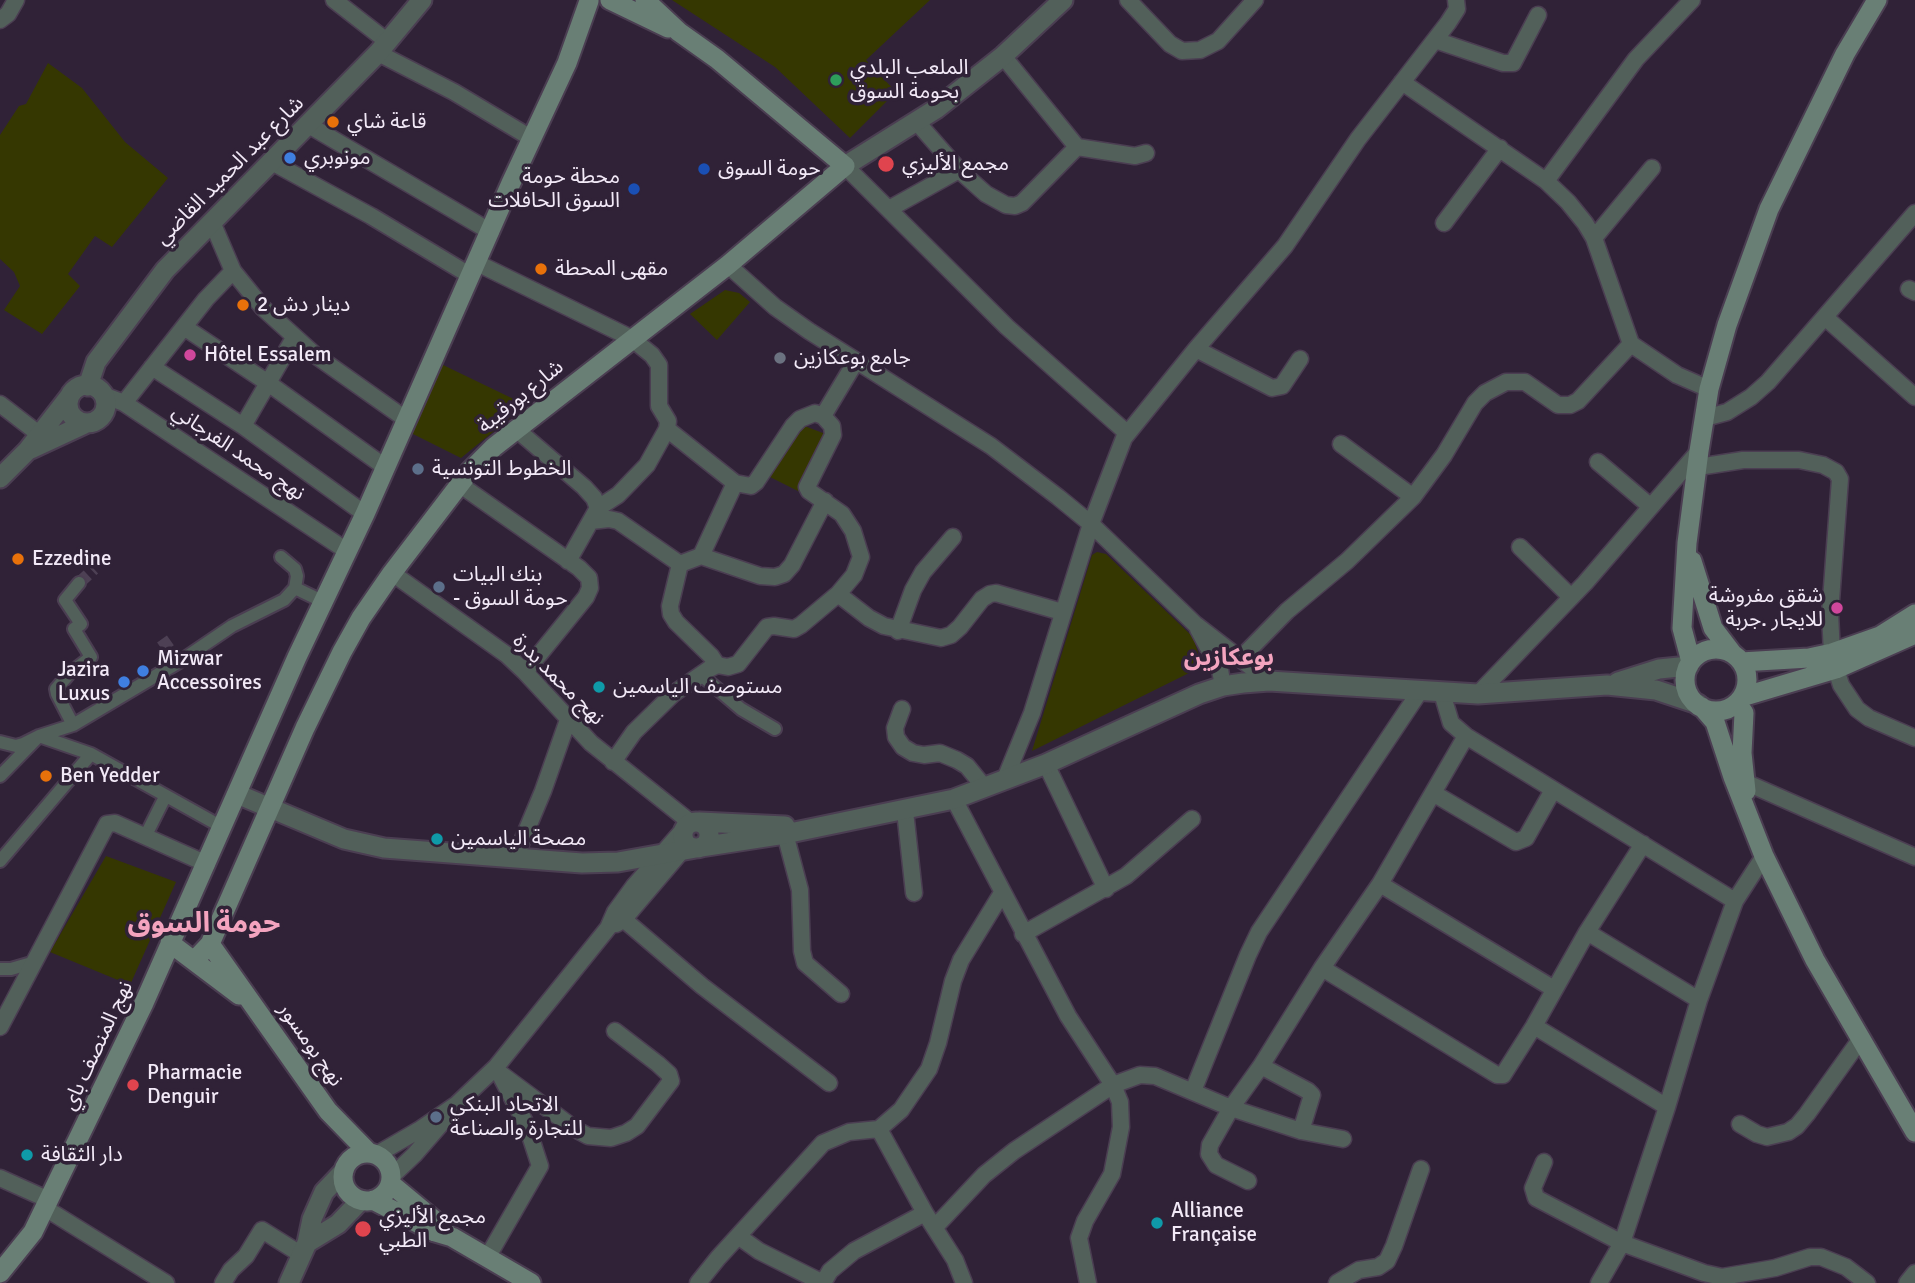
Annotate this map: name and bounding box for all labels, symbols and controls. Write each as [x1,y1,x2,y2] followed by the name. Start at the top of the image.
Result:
[850,55,969,105] place label: الملعب البلدي بحومة السوق
[828,72,844,88] marker: الملعب البلدي بحومة السوق
[150,91,310,251] street label: شارع عبد الحميد القاضي
[347,109,426,135] place label: قاعة شاي
[325,114,341,130] marker: قاعة شاي
[304,145,370,171] place label: مونوبري
[282,150,298,166] marker: مونوبري
[902,151,1009,177] place label: مجمع الأليزي
[876,154,896,174] marker: مجمع الأليزي
[718,156,821,182] place label: حومة السوق
[696,161,712,177] marker: حومة السوق
[488,164,620,214] place label: محطة حومة السوق الحافلات
[626,181,642,197] marker: محطة حومة السوق الحافلات
[555,256,668,282] place label: مقهى المحطة
[533,261,549,277] marker: مقهى المحطة
[257,292,350,318] place label: 2 دينار دش
[235,297,251,313] marker: 2 دينار دش
[204,342,331,368] place label: Hôtel Essalem
[794,345,911,371] place label: جامع بوعكازين
[182,347,198,363] marker: Hôtel Essalem
[772,350,788,366] marker: جامع بوعكازين
[473,355,569,439] street label: شارع بورقيبة
[167,399,309,507] street label: نهج محمد الفرجاني
[432,456,572,482] place label: الخطوط التونسية
[410,461,426,477] marker: الخطوط التونسية
[32,546,112,572] place label: Ezzedine
[10,551,26,567] marker: Ezzedine
[453,562,568,612] place label: بنك البيات - حومة السوق
[431,579,447,595] marker: بنك البيات - حومة السوق
[1709,583,1823,633] place label: شقق مفروشة للايجار .جربة
[1829,600,1845,616] marker: شقق مفروشة للايجار .جربة
[507,629,609,731] street label: نهج محمد بدرة
[1184,645,1274,673] district label: بوعكازين
[157,646,262,696] place label: Mizwar Accessoires
[57,657,110,707] place label: Jazira Luxus
[135,663,151,679] marker: Mizwar Accessoires
[116,674,132,690] marker: Jazira Luxus
[613,674,782,700] place label: مستوصف الياسمين
[591,679,607,695] marker: مستوصف الياسمين
[60,763,160,789] place label: Ben Yedder
[38,768,54,784] marker: Ben Yedder
[451,826,586,852] place label: مصحة الياسمين
[429,831,445,847] marker: مصحة الياسمين
[128,908,280,942] district label: حومة السوق
[57,977,139,1115] street label: نهج المنصف باي
[272,998,348,1092] street label: نهج بومسور
[147,1060,242,1110] place label: Pharmacie Denguir
[125,1077,141,1093] marker: Pharmacie Denguir
[450,1092,583,1142] place label: الاتحاد البنكي للتجارة والصناعة
[428,1109,444,1125] marker: الاتحاد البنكي للتجارة والصناعة
[41,1142,123,1168] place label: دار الثقافة
[19,1147,35,1163] marker: دار الثقافة
[1171,1198,1257,1248] place label: Alliance Française
[379,1204,486,1254] place label: مجمع الأليزي الطبي
[1149,1215,1165,1231] marker: Alliance Française
[353,1219,373,1239] marker: مجمع الأليزي الطبي

